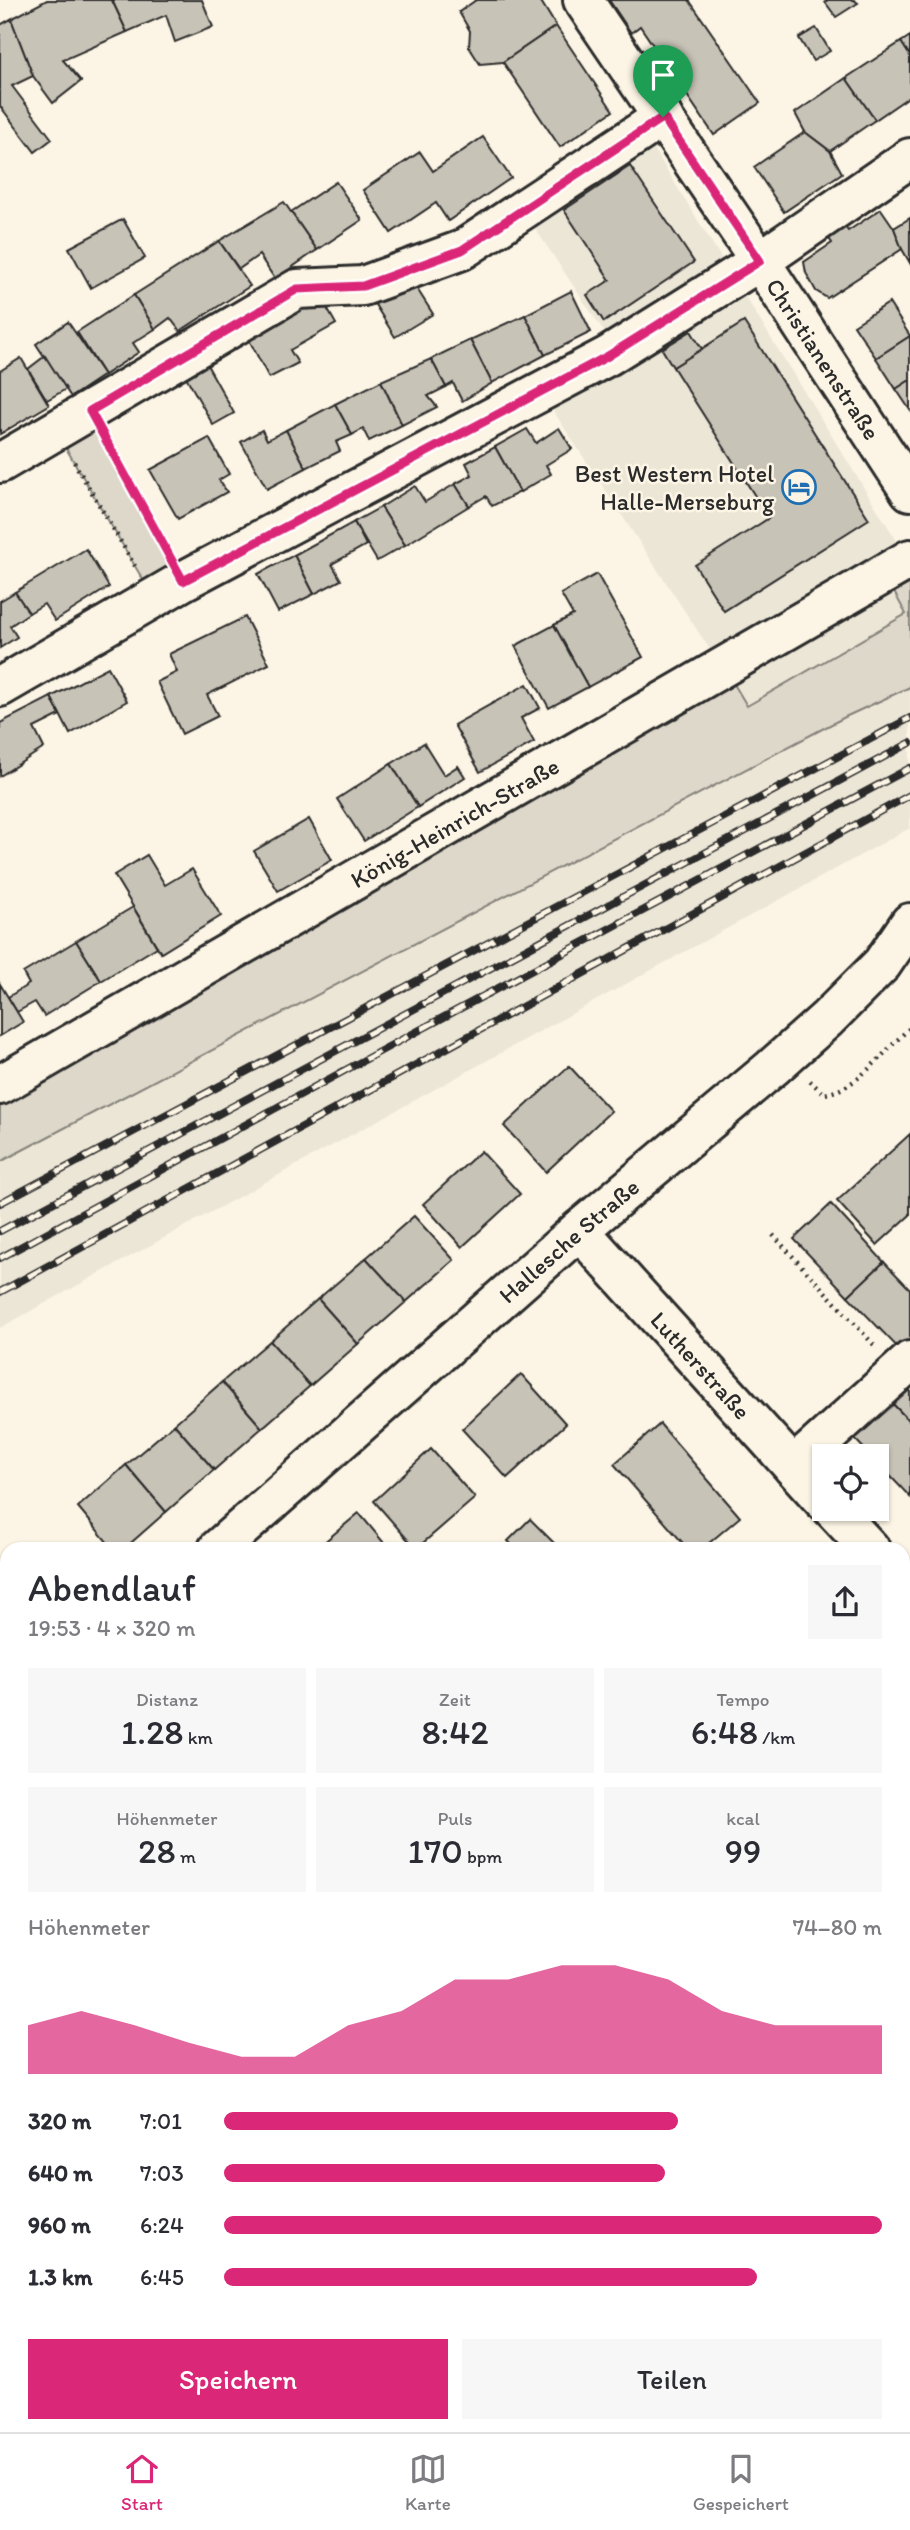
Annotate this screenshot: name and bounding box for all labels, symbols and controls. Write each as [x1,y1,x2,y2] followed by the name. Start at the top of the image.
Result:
[633,45,693,117] pin
[644,56,682,94] icon: arrive
[760,272,887,445] street label: Christianenstraße
[575,459,775,516] place label: Best Western Hotel Halle-Merseburg
[780,468,818,506] hotel icon: Best Western Hotel Halle-Merseburg
[345,751,564,894] street label: König-Heinrich-Straße
[492,1172,644,1309] street label: Hallesche Straße
[645,1305,757,1425] street label: Lutherstraße
[812,1444,889,1521] map controls
[812,1444,889,1521] button: locate
[28,1565,196,1611] text: Abendlauf
[808,1565,882,1639] button: share
[28,1614,196,1642] text: 19:53 · 4 × 320 m
[136,1688,198,1711] text: Distanz
[439,1688,471,1711] text: Zeit
[717,1688,769,1711] text: Tempo
[121,1711,184,1753] text: 1.28
[421,1711,489,1753] text: 8:42
[691,1711,758,1753] text: 6:48
[184,1726,213,1749] text: km
[758,1726,795,1749] text: /km
[117,1807,217,1830] text: Höhenmeter
[437,1807,473,1830] text: Puls
[726,1807,760,1830] text: kcal
[138,1830,176,1872] text: 28
[408,1830,463,1872] text: 170
[725,1830,761,1872] text: 99
[176,1845,196,1868] text: m
[463,1845,502,1868] text: bpm
[28,1913,150,1941] text: Höhenmeter
[793,1913,882,1941] text: 74–80 m
[28,2107,91,2135] text: 320 m
[140,2107,182,2135] text: 7:01
[28,2159,93,2187] text: 640 m
[140,2159,184,2187] text: 7:03
[28,2211,91,2239] text: 960 m
[140,2211,184,2239] text: 6:24
[28,2263,92,2291] text: 1.3 km
[140,2263,184,2291] text: 6:45
[28,2339,448,2419] button: Speichern
[462,2339,882,2419] button: Teilen
[121,2450,163,2515] tab: Start
[405,2450,451,2515] tab: Karte
[693,2450,789,2515] tab: Gespeichert

